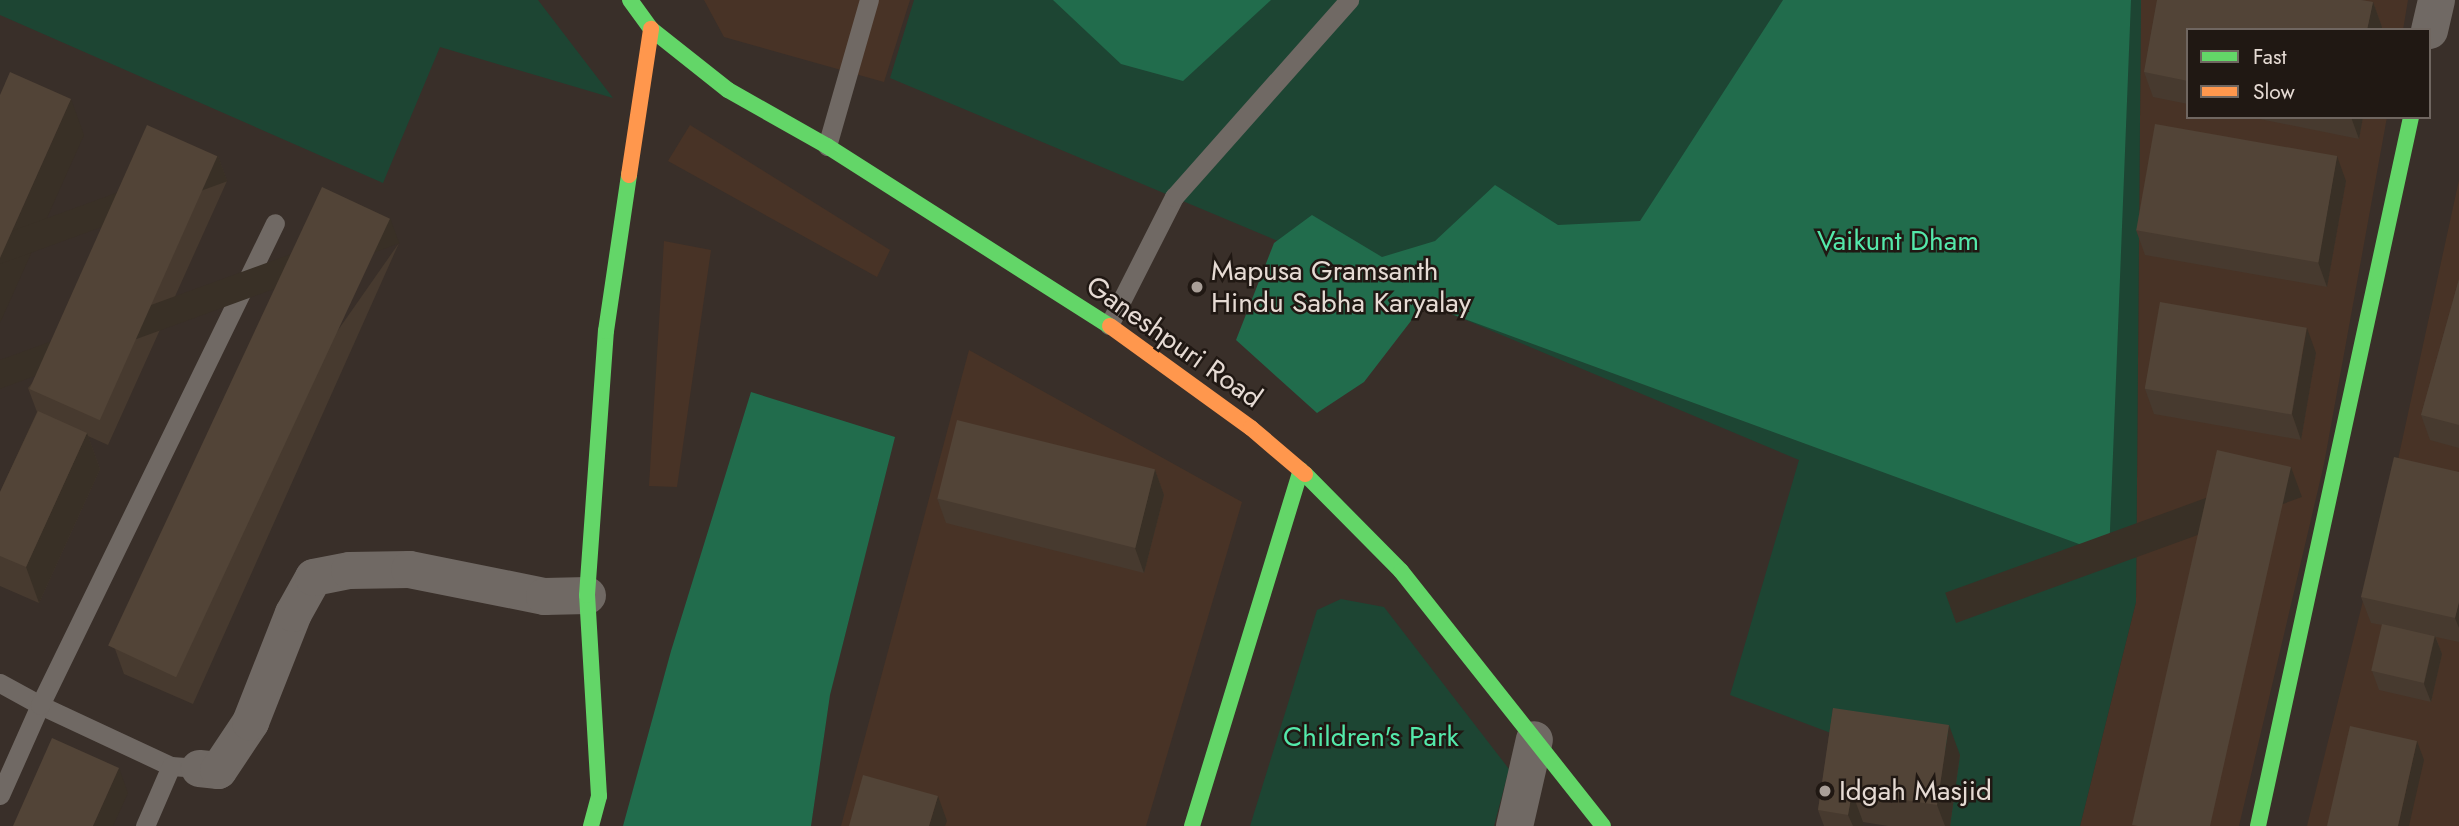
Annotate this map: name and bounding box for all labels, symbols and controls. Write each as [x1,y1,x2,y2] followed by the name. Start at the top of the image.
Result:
[2186,28,2431,119] legend
[2253,42,2286,72] text: Fast
[2253,77,2295,107] text: Slow
[1817,224,1979,258] park label: Vaikunt Dham
[1211,254,1471,320] place label: Mapusa Gramsanth Hindu Sabha Karyalay
[1080,269,1268,415] street label: Ganeshpuri Road
[1189,279,1205,295] marker: Mapusa Gramsanth Hindu Sabha Karyalay
[1283,720,1459,754] park label: Children's Park
[1839,774,1992,808] place label: Idgah Masjid
[1817,783,1833,799] marker: Idgah Masjid

